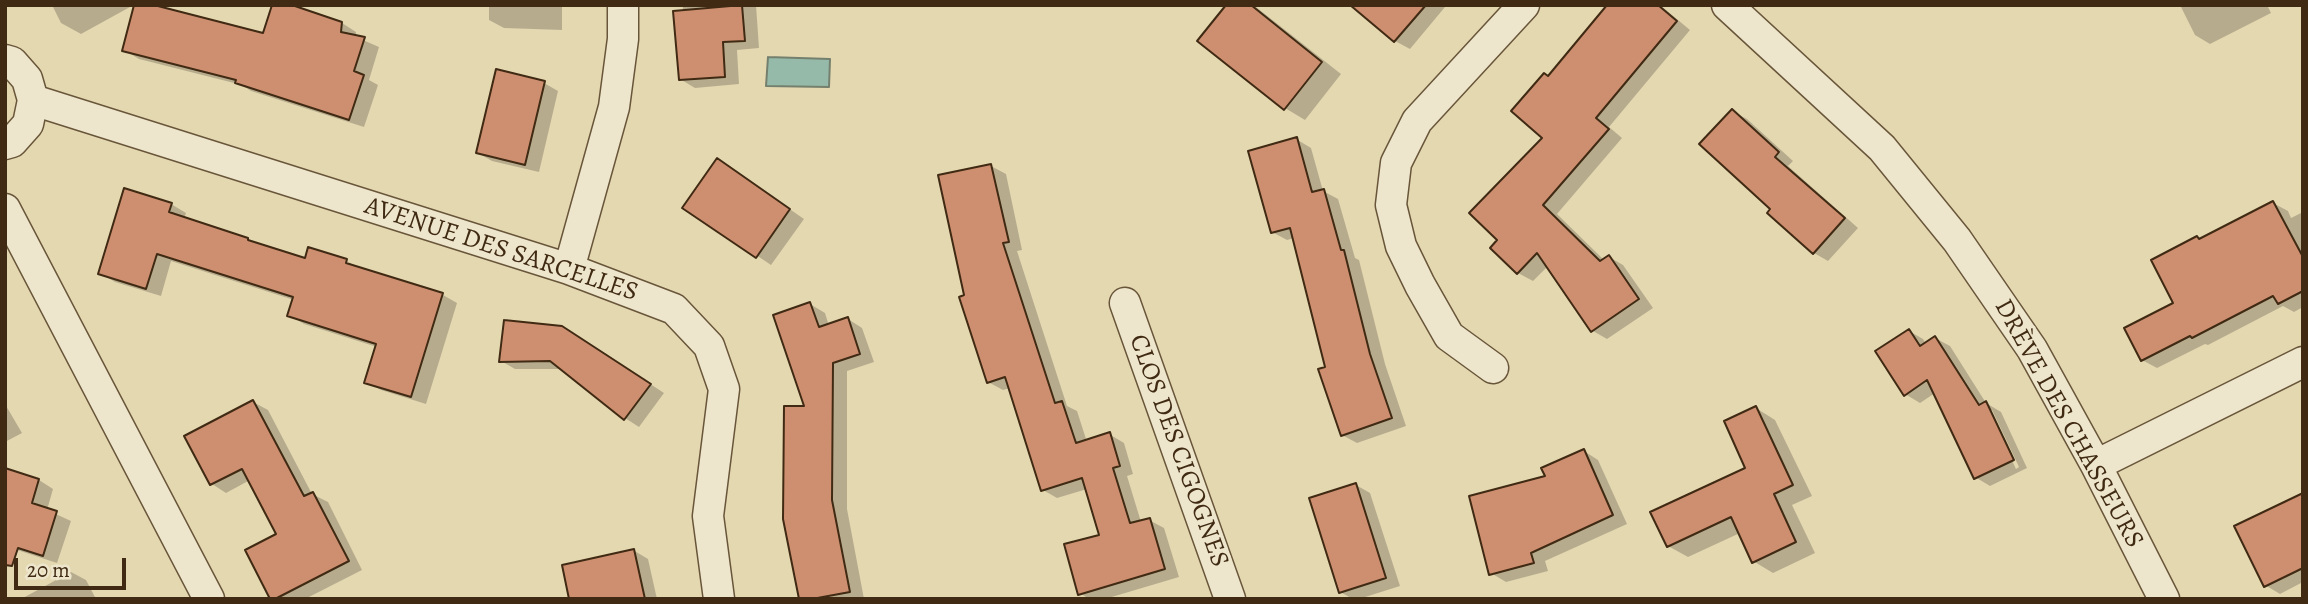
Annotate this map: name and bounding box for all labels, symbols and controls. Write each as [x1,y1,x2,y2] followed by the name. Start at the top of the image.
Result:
[360,191,642,309] street label: AVENUE DES SARCELLES
[1987,294,2149,554] street label: DRÈVE DES CHASSEURS
[1121,330,1235,572] street label: CLOS DES CIGOGNES
[18,544,130,588] scale bar
[27,556,70,584] text: 20 m

